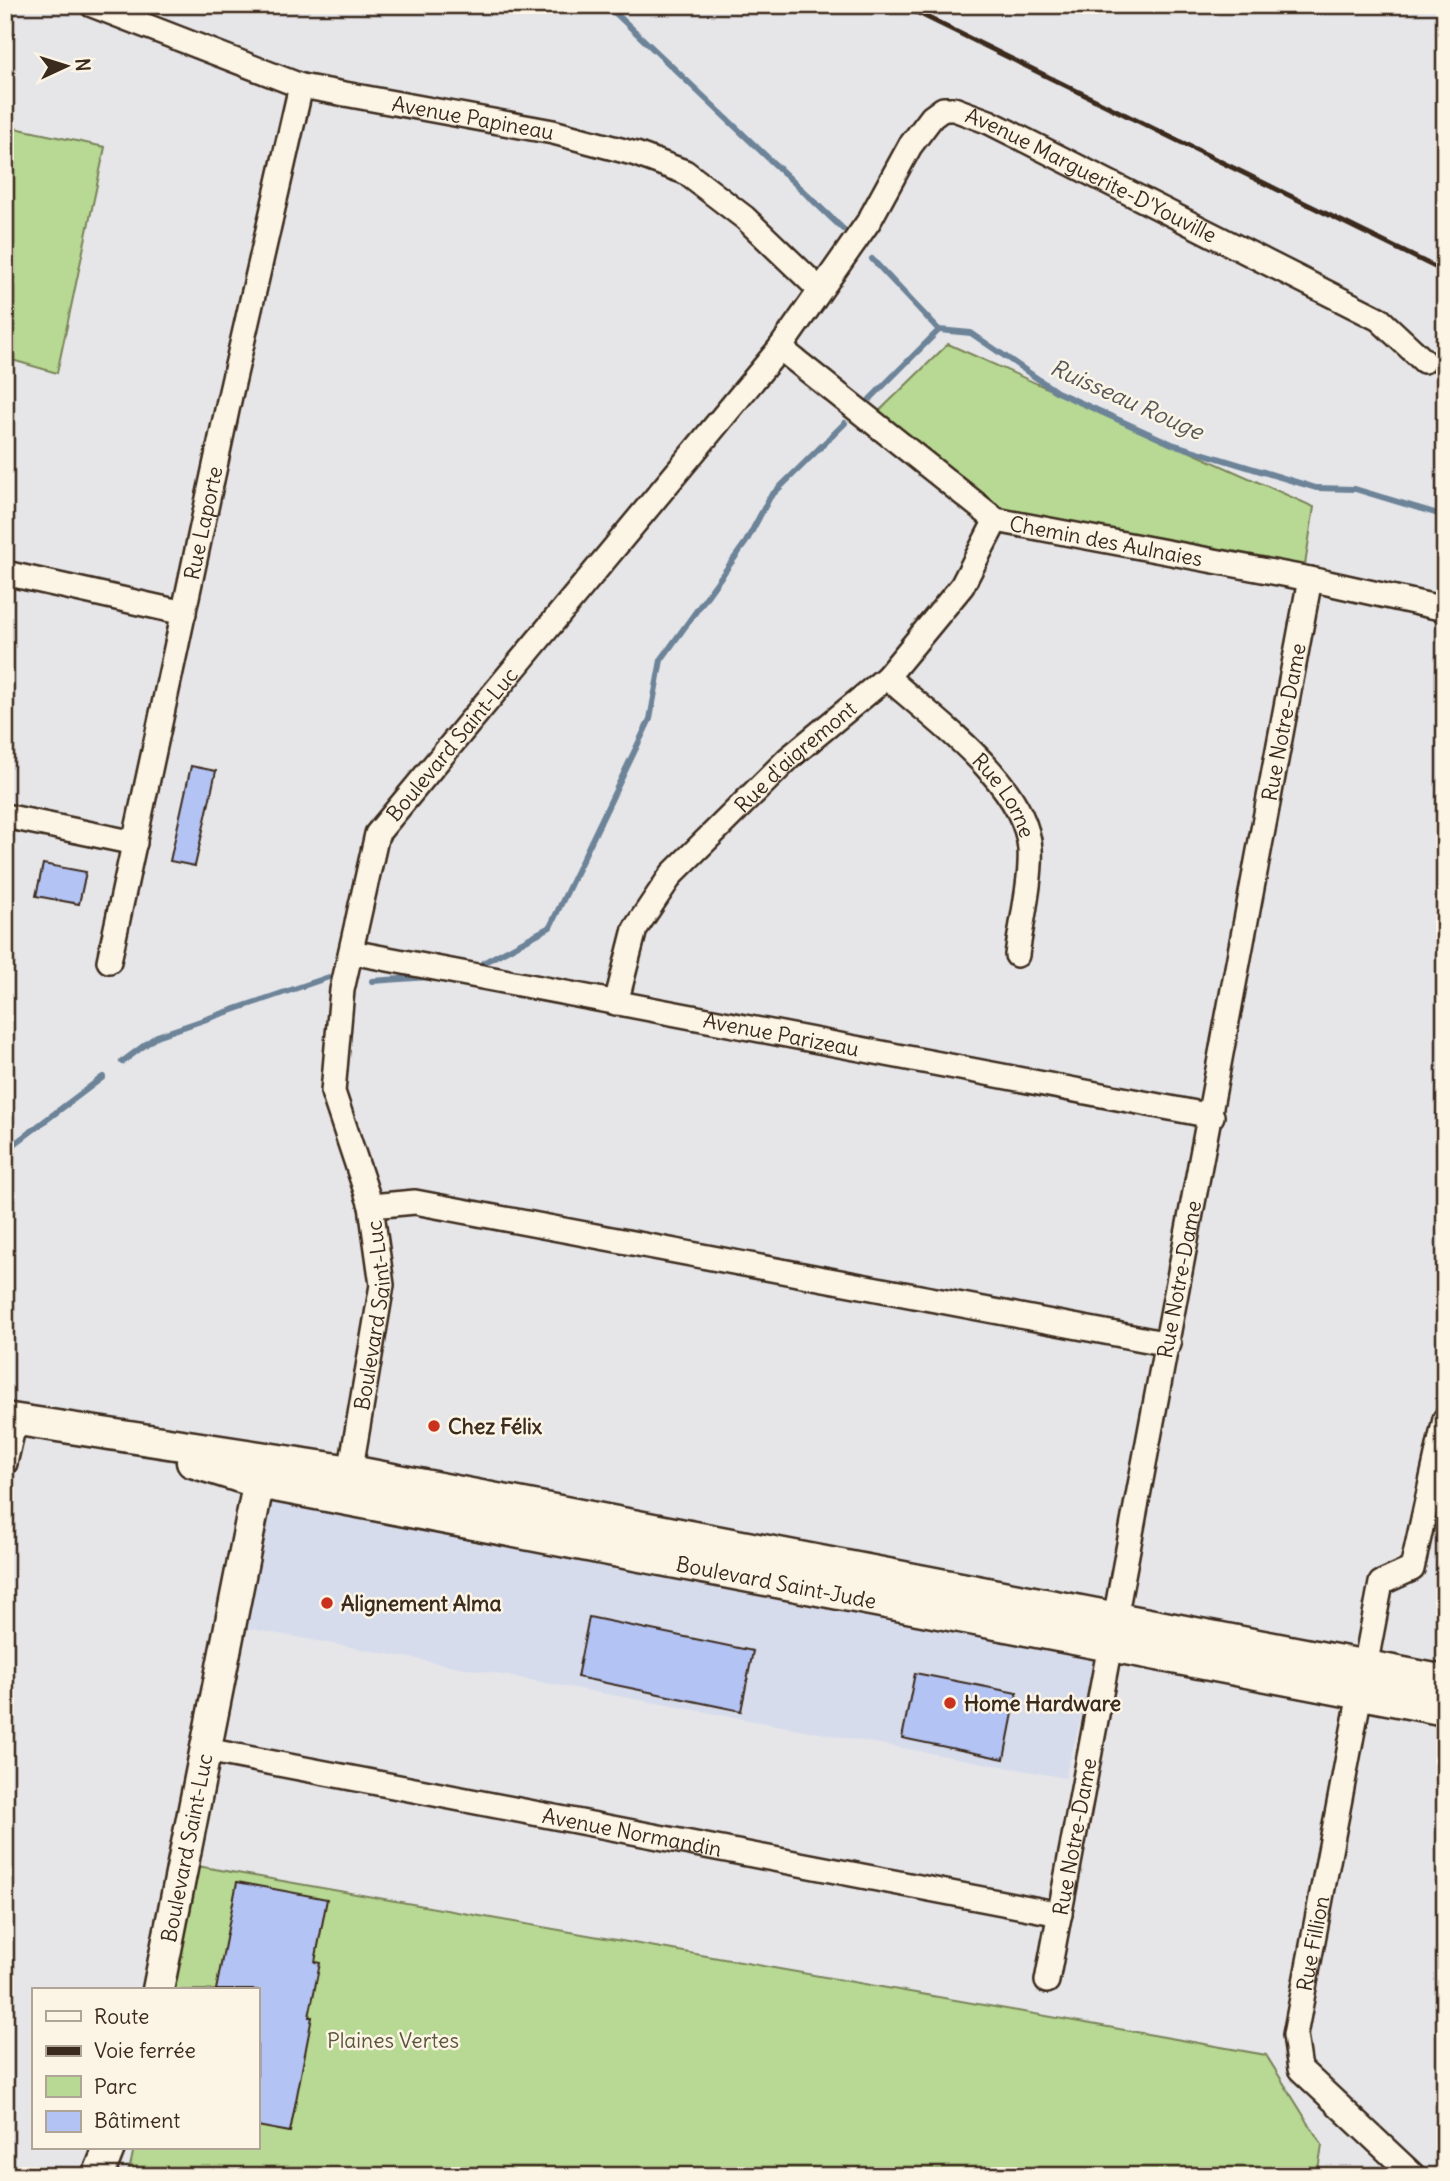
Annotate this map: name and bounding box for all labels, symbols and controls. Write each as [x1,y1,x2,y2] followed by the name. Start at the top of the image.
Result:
[32,32,102,102] north arrow
[71,57,95,72] text: N
[390,89,556,145] street label: Avenue Papineau
[962,101,1221,248] street label: Avenue Marguerite-D'Youville
[1046,352,1209,446] water label: Ruisseau Rouge
[178,464,228,582] street label: Rue Laporte
[1007,509,1205,572] street label: Chemin des Aulnaies
[1255,641,1311,803] street label: Rue Notre-Dame
[380,662,523,826] street label: Boulevard Saint-Luc
[728,695,862,818] street label: Rue d'aigremont
[967,747,1041,841] street label: Rue Lorne
[701,1006,861,1062] street label: Avenue Parizeau
[1151,1198,1207,1360] street label: Rue Notre-Dame
[347,1219,396,1412] street label: Boulevard Saint-Luc
[448,1413,543,1440] place label: Chez Félix
[426,1418,442,1434] marker: Chez Félix
[674,1550,879,1614] street label: Boulevard Saint-Jude
[341,1590,501,1617] place label: Alignement Alma
[319,1595,335,1611] marker: Alignement Alma
[964,1690,1121,1717] place label: Home Hardware
[942,1695,958,1711] marker: Home Hardware
[154,1751,218,1944] street label: Boulevard Saint-Luc
[1046,1756,1102,1917] street label: Rue Notre-Dame
[540,1801,724,1862] street label: Avenue Normandin
[1290,1893,1335,1993] street label: Rue Fillion
[32,1988,259,2150] legend
[94,2003,149,2030] text: Route
[327,2027,459,2054] park label: Plaines Vertes
[94,2037,196,2064] text: Voie ferrée
[94,2073,137,2100] text: Parc
[94,2107,180,2134] text: Bâtiment

